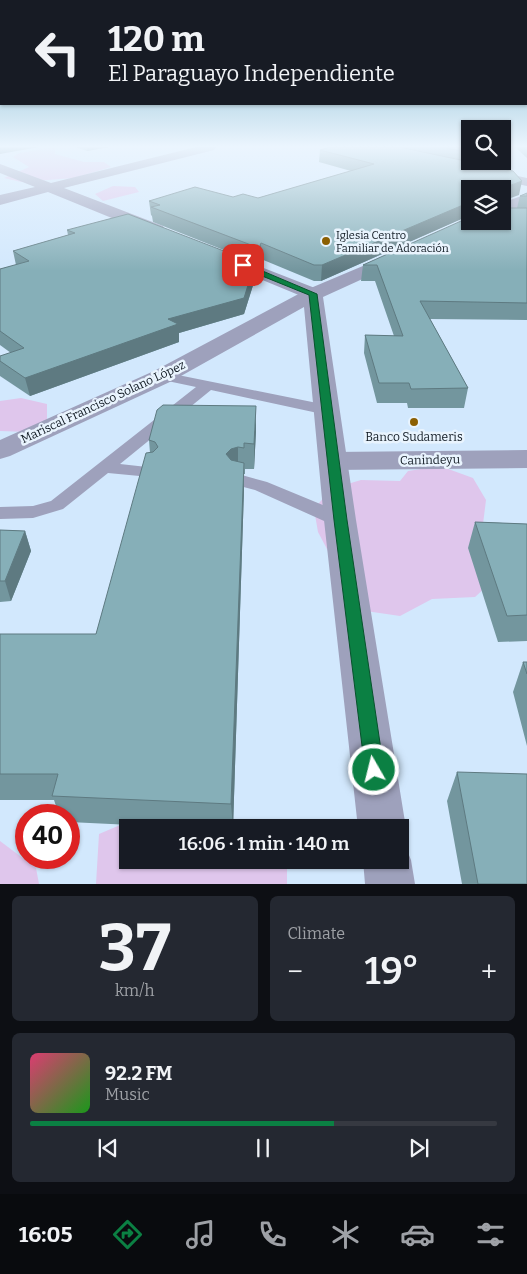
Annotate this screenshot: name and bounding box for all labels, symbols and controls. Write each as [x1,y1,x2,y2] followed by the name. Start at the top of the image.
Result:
[108,18,205,60] text: 120 m
[25,20,90,85] icon: left
[108,60,395,87] text: El Paraguayo Independiente
[461,120,511,230] map controls
[461,120,511,170] button: search
[461,180,511,230] button: layers
[336,229,449,255] place label: Iglesia Centro Familiar de Adoración
[320,235,332,247] marker: Iglesia Centro Familiar de Adoración
[222,244,264,286] pin
[229,251,257,279] icon: arrive
[19,358,188,446] street label: Mariscal Francisco Solano López
[408,416,420,428] marker: Banco Sudameris
[365,430,463,444] place label: Banco Sudameris
[400,452,461,468] street label: Canindeyu
[347,743,399,795] position arrow
[15,804,80,869] speed limit sign: 40
[179,832,349,855] text: 16:06 · 1 min · 140 m
[99,909,171,987] text: 37
[288,924,345,943] text: Climate
[365,948,419,994] text: 19°
[288,955,303,988] text: −
[481,955,497,988] text: +
[115,981,155,1000] text: km/h
[105,1062,172,1085] text: 92.2 FM
[105,1085,150,1104] text: Music
[94,1134,122,1162] icon: previous
[249,1134,277,1162] icon: pause
[405,1134,433,1162] icon: next
[110,1217,145,1252] icon: directions
[183,1217,218,1252] icon: music
[255,1217,290,1252] icon: phone
[328,1217,363,1252] icon: climate
[400,1217,435,1252] icon: car
[473,1217,508,1252] icon: filters
[19,1221,72,1248] text: 16:05

